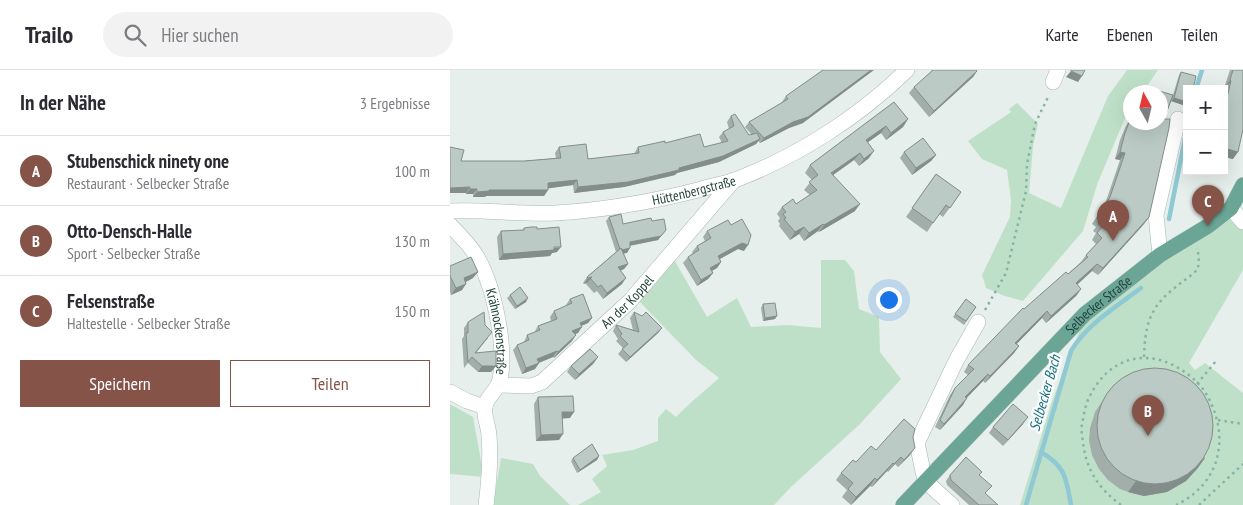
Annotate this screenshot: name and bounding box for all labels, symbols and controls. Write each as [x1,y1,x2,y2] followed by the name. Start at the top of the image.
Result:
[103,12,453,57] search box
[25,19,73,50] text: Trailo
[121,21,149,49] icon: search
[161,23,239,47] text: Hier suchen
[1045,23,1079,46] text: Karte
[1107,23,1153,46] text: Ebenen
[1181,23,1218,46] text: Teilen
[1123,85,1168,130] north arrow
[1183,85,1228,175] map controls
[1183,85,1228,130] button: +
[20,89,106,116] text: In der Nähe
[360,93,430,113] text: 3 Ergebnisse
[1183,130,1228,175] button: −
[67,149,229,173] text: Stubenschick ninety one
[32,161,40,181] text: A
[395,161,430,181] text: 100 m
[650,171,738,209] street label: Hüttenbergstraße
[67,173,229,193] text: Restaurant · Selbecker Straße
[1192,185,1224,226] pin: C
[1097,200,1129,241] pin: A
[67,219,192,243] text: Otto-Densch-Halle
[32,231,40,251] text: B
[395,231,430,251] text: 130 m
[67,243,200,263] text: Sport · Selbecker Straße
[597,271,658,332] street label: An der Koppel
[1061,272,1136,338] street label: Selbecker Straße
[482,286,511,376] street label: Krähnockenstraße
[876,287,902,313] your location
[67,289,155,313] text: Felsenstraße
[32,301,40,321] text: C
[395,301,430,321] text: 150 m
[67,313,230,333] text: Haltestelle · Selbecker Straße
[1025,351,1065,433] water label: Selbecker Bach
[20,360,220,407] button: Speichern
[230,360,430,407] button: Teilen
[1132,395,1164,436] pin: B

